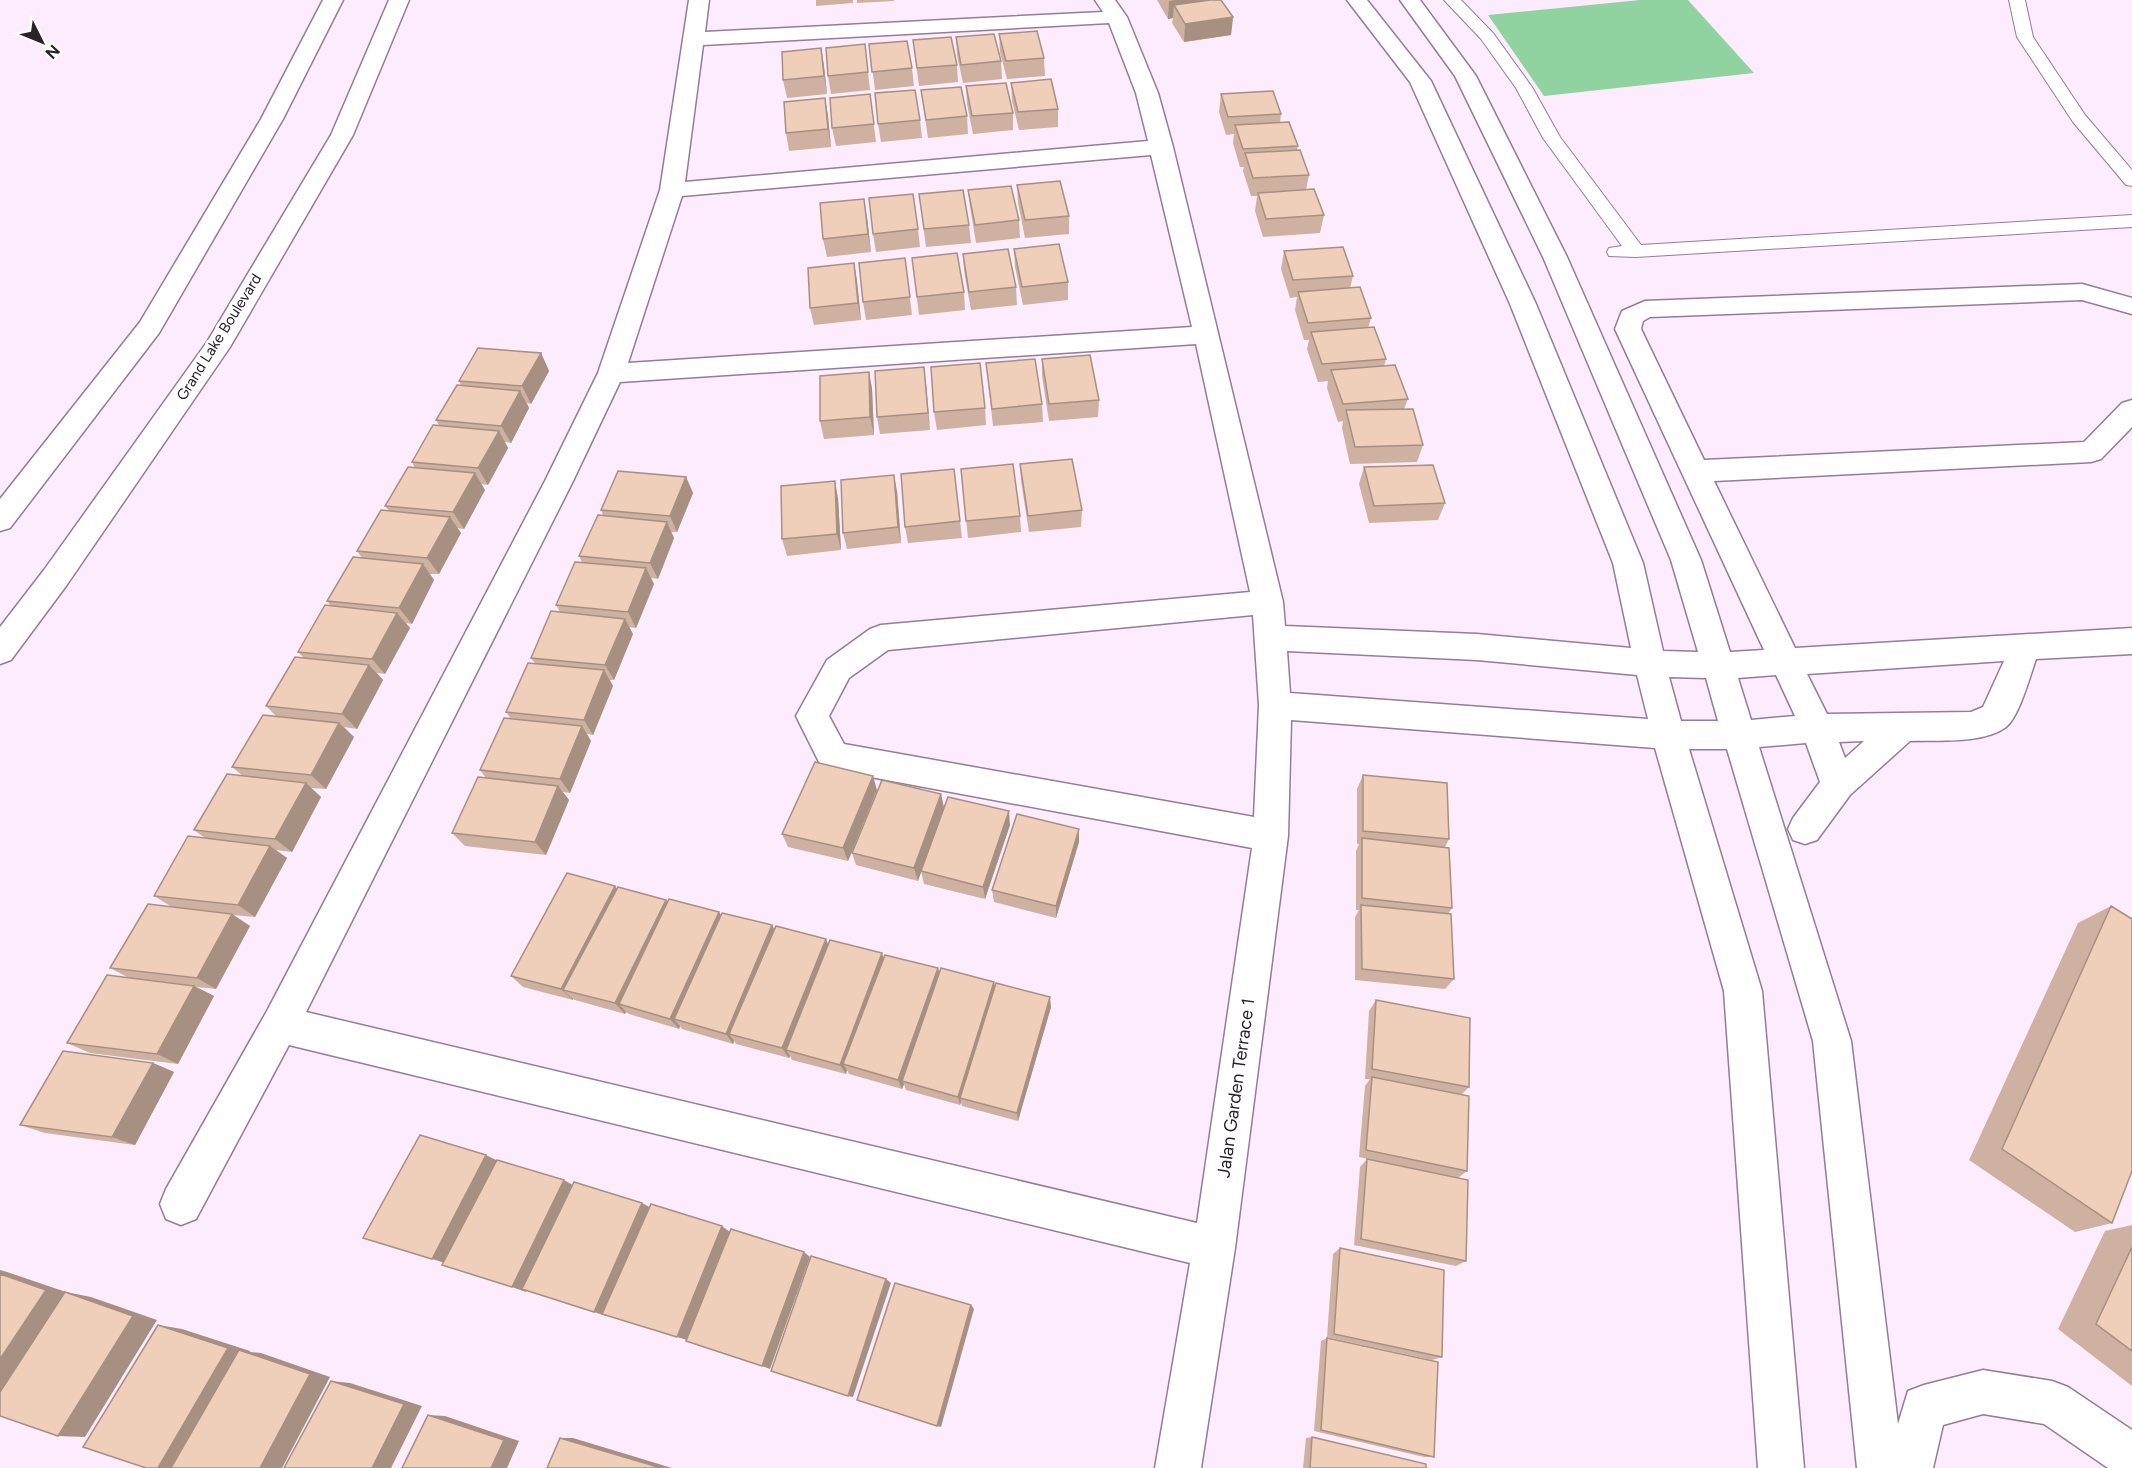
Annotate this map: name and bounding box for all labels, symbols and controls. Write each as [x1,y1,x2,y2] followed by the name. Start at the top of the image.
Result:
[12,12,72,72] north arrow
[41,41,64,63] text: N
[173,270,265,404] street label: Grand Lake Boulevard
[1212,997,1260,1179] street label: Jalan Garden Terrace 1

